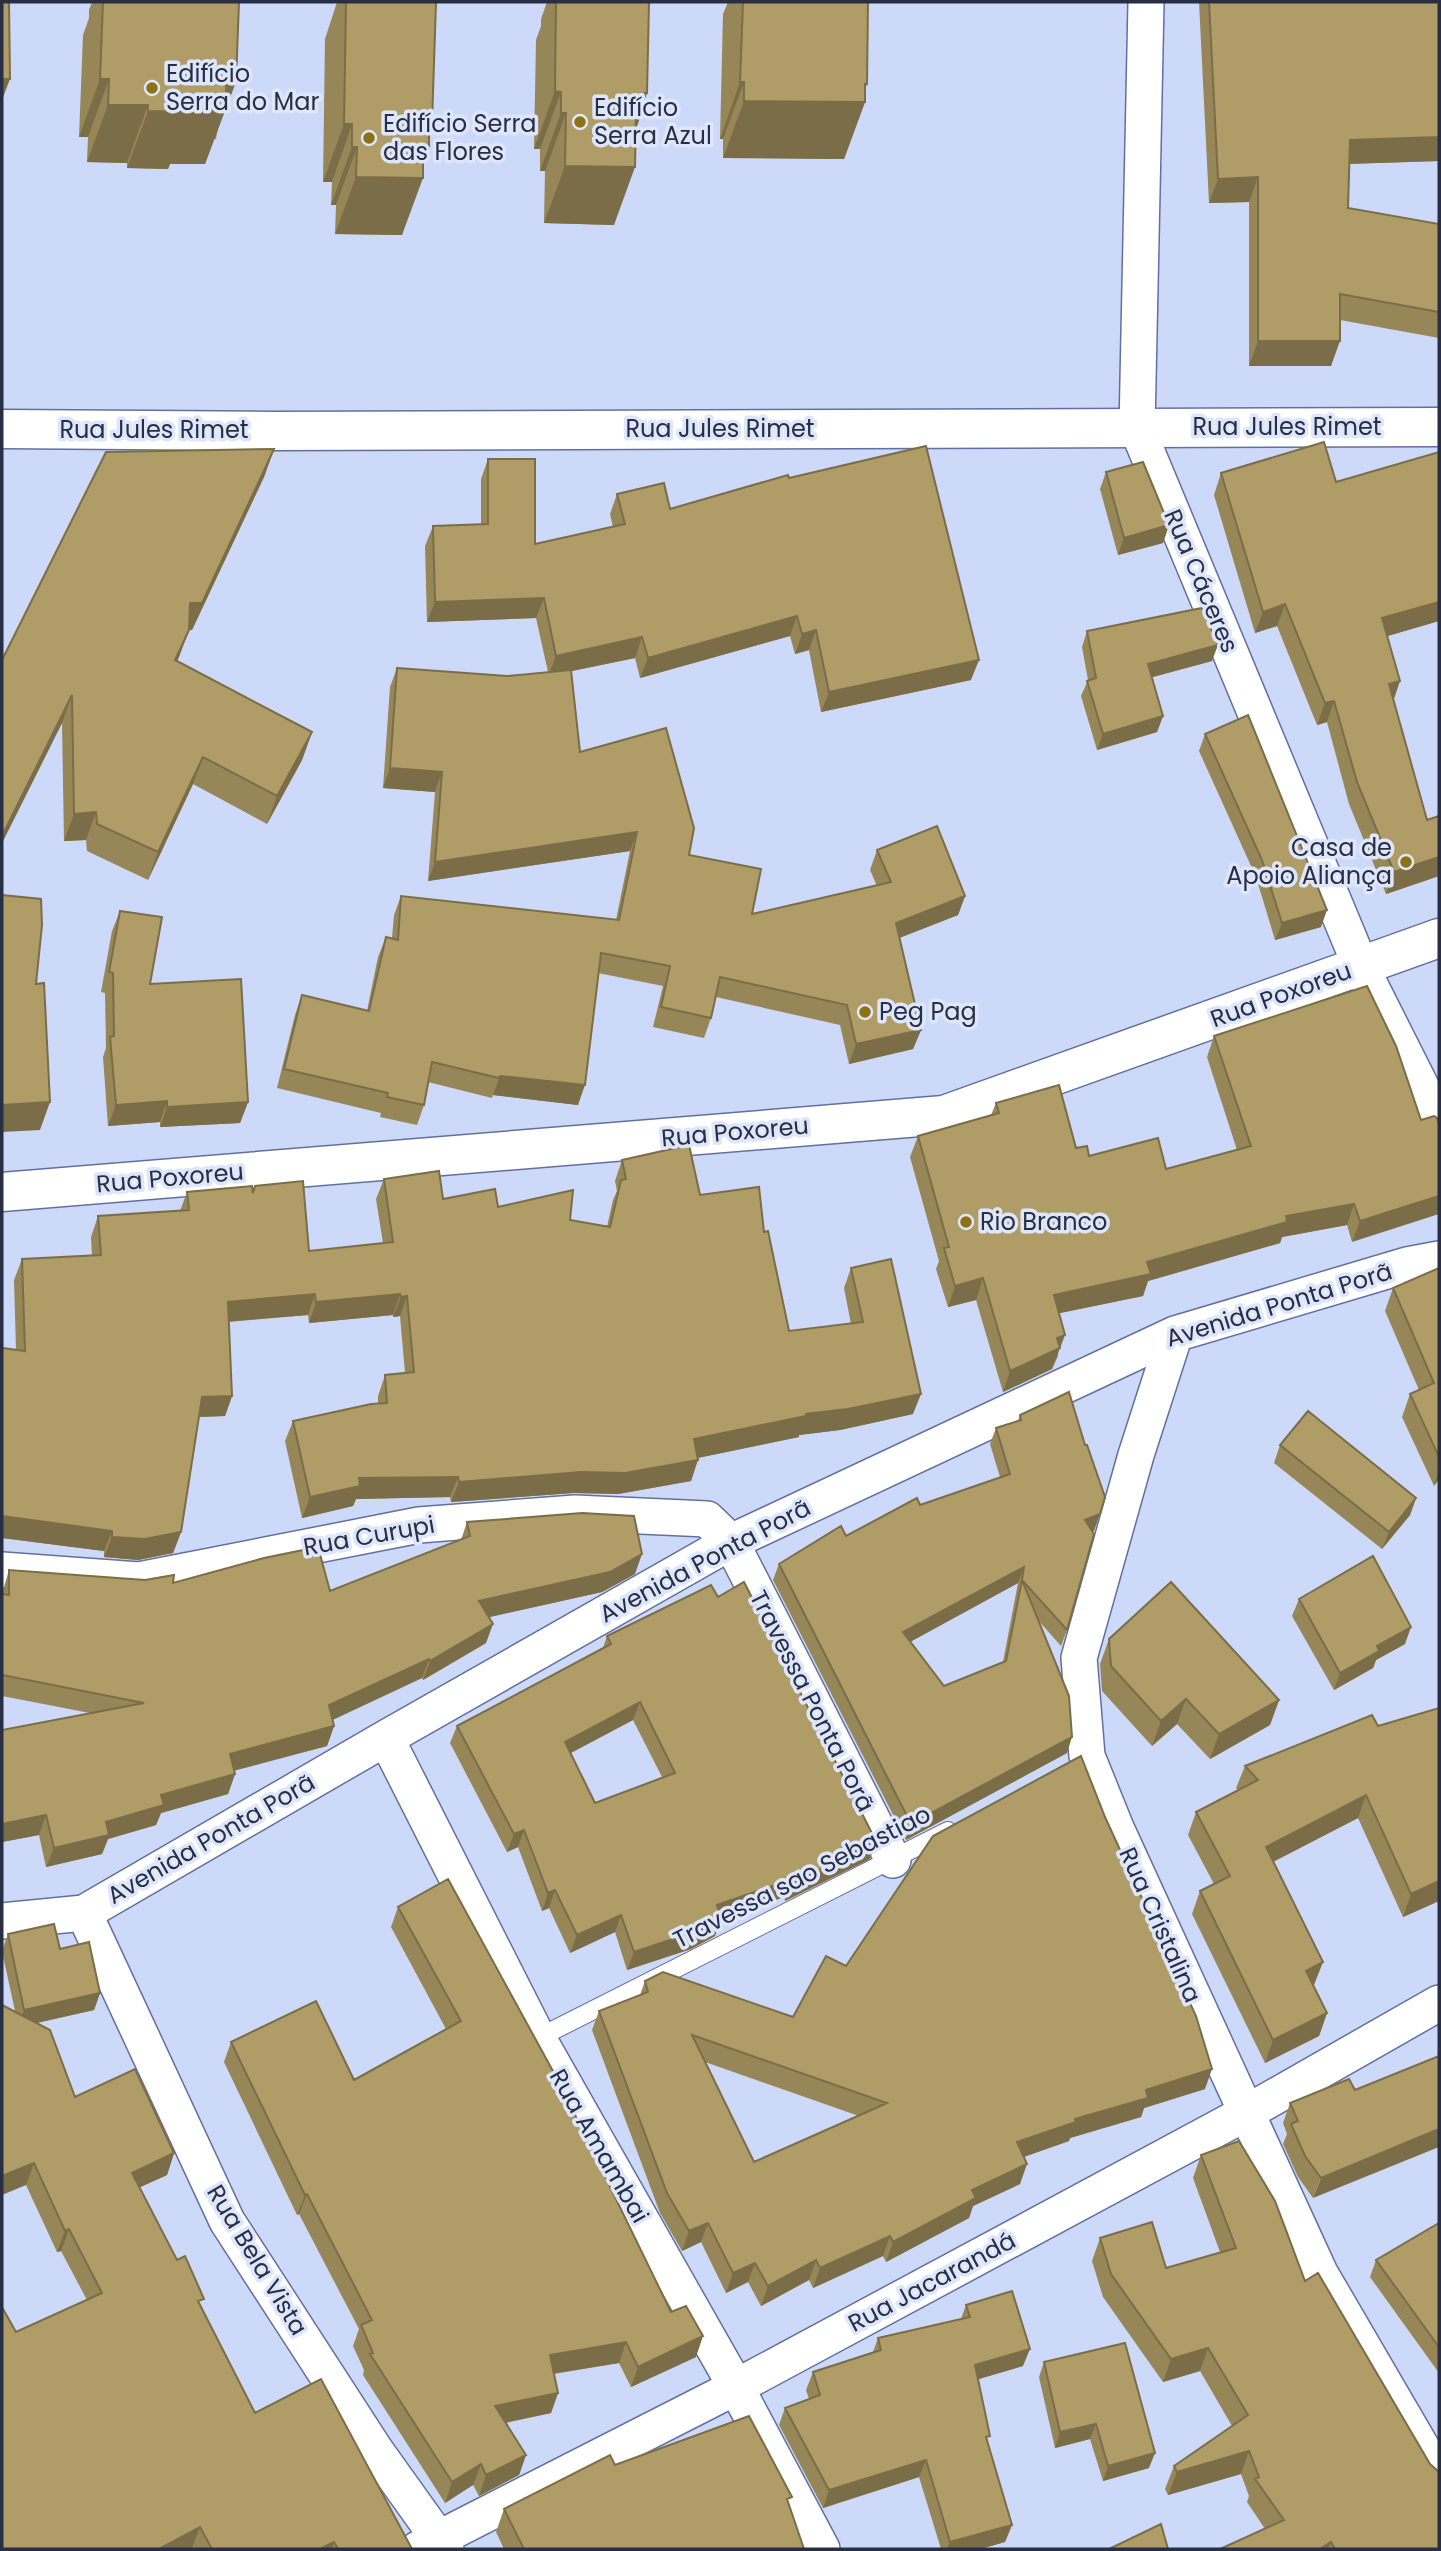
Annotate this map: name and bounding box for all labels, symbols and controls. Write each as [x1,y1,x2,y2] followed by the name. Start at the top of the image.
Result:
[166,57,319,118] place label: Edifício Serra do Mar
[144,80,160,96] marker: Edifício Serra do Mar
[594,91,712,152] place label: Edifício Serra Azul
[383,107,537,168] place label: Edifício Serra das Flores
[572,114,588,130] marker: Edifício Serra Azul
[361,130,377,146] marker: Edifício Serra das Flores
[1192,410,1382,443] street label: Rua Jules Rimet
[625,412,815,445] street label: Rua Jules Rimet
[59,413,249,446] street label: Rua Jules Rimet
[1156,504,1247,658] street label: Rua Cáceres
[1226,831,1392,892] place label: Casa de Apoio Aliança
[1398,854,1414,870] marker: Casa de Apoio Aliança
[1206,954,1356,1035] street label: Rua Poxoreu
[879,995,977,1028] place label: Peg Pag
[857,1004,873,1020] marker: Peg Pag
[660,1109,810,1154] street label: Rua Poxoreu
[95,1155,245,1200] street label: Rua Poxoreu
[980,1205,1107,1238] place label: Rio Branco
[958,1214,974,1230] marker: Rio Branco
[1162,1254,1396,1355] street label: Avenida Ponta Porã
[593,1491,816,1630] street label: Avenida Ponta Porã
[301,1508,437,1563] street label: Rua Curupi
[742,1584,883,1817] street label: Travessa Ponta Porã
[101,1766,321,1912] street label: Avenida Ponta Porã
[667,1797,936,1956] street label: Travessa sao Sebastiao
[1111,1842,1209,2008] street label: Rua Cristalina
[542,2063,657,2229] street label: Rua Amambai
[199,2178,315,2341] street label: Rua Bela Vista
[842,2223,1021,2340] street label: Rua Jacarandá

